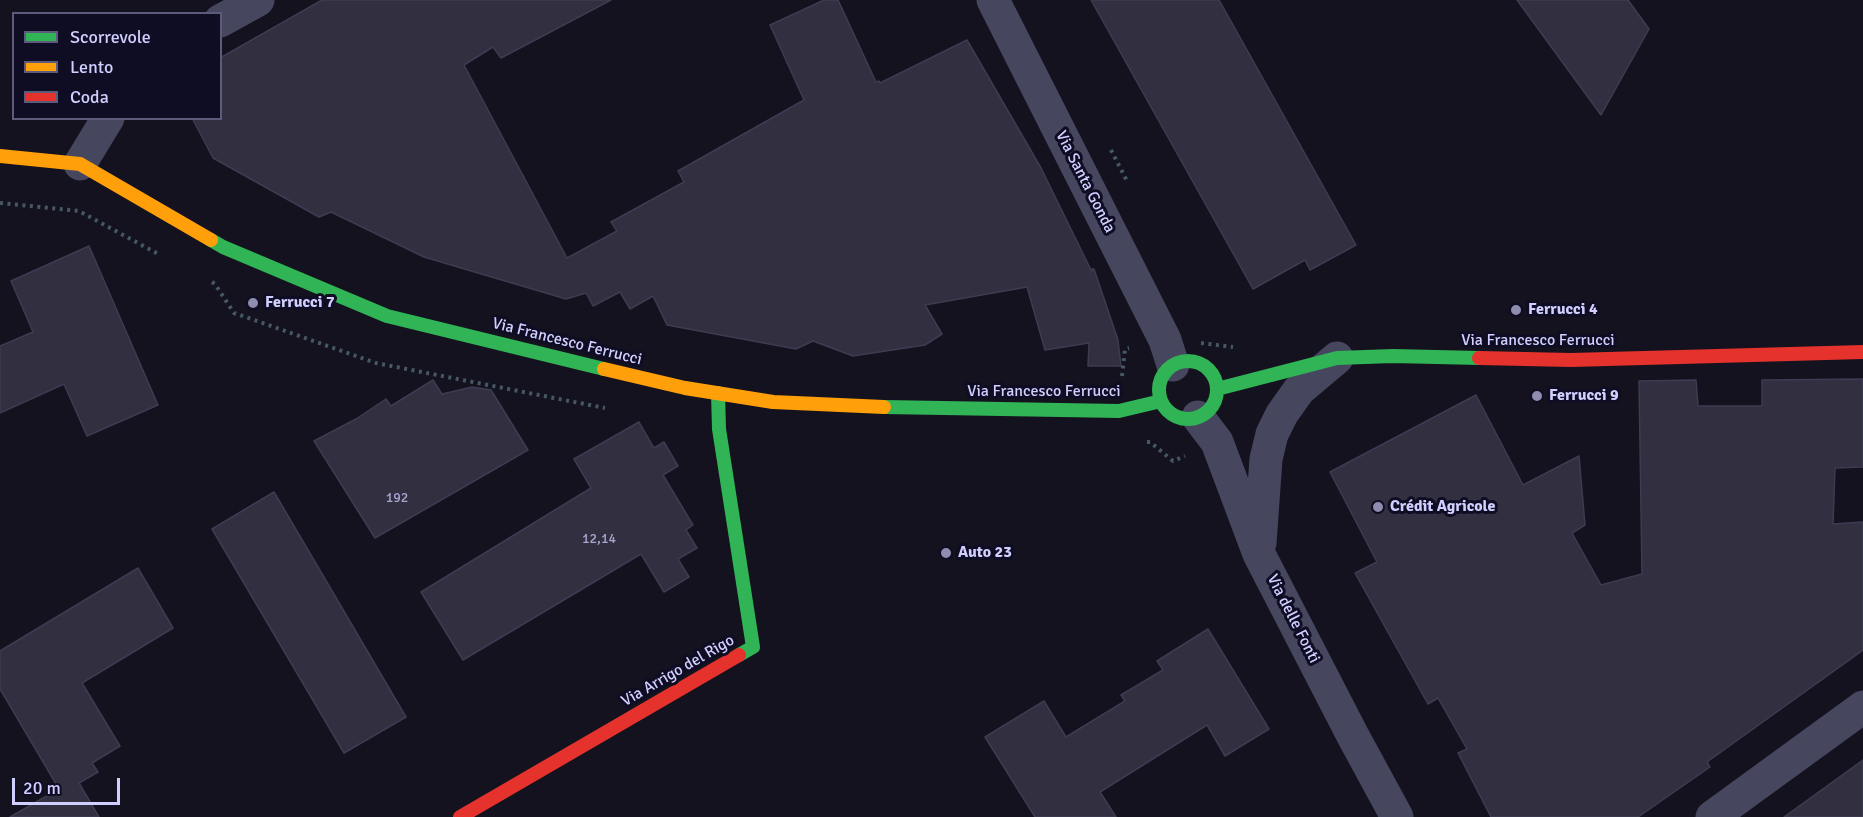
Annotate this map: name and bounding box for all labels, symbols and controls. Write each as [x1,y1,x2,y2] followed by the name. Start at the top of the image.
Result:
[12,12,222,120] legend
[70,26,151,48] text: Scorrevole
[70,56,113,78] text: Lento
[70,86,109,108] text: Coda
[1051,128,1119,236] street label: Via Santa Gonda
[265,293,335,313] place label: Ferrucci 7
[246,296,260,310] marker: Ferrucci 7
[1528,300,1598,320] place label: Ferrucci 4
[1509,303,1523,317] marker: Ferrucci 4
[490,314,644,370] street label: Via Francesco Ferrucci
[1461,331,1615,351] street label: Via Francesco Ferrucci
[967,382,1121,402] street label: Via Francesco Ferrucci
[1549,386,1619,406] place label: Ferrucci 9
[1530,389,1544,403] marker: Ferrucci 9
[386,490,408,506] house number: 192
[1390,497,1495,517] place label: Crédit Agricole
[1371,500,1385,514] marker: Crédit Agricole
[582,531,616,547] house number: 12,14
[958,543,1012,563] place label: Auto 23
[939,546,953,560] marker: Auto 23
[1262,571,1324,667] street label: Via delle Fonti
[618,631,738,711] street label: Via Arrigo del Rigo
[15,766,123,804] scale bar
[23,777,61,799] text: 20 m

